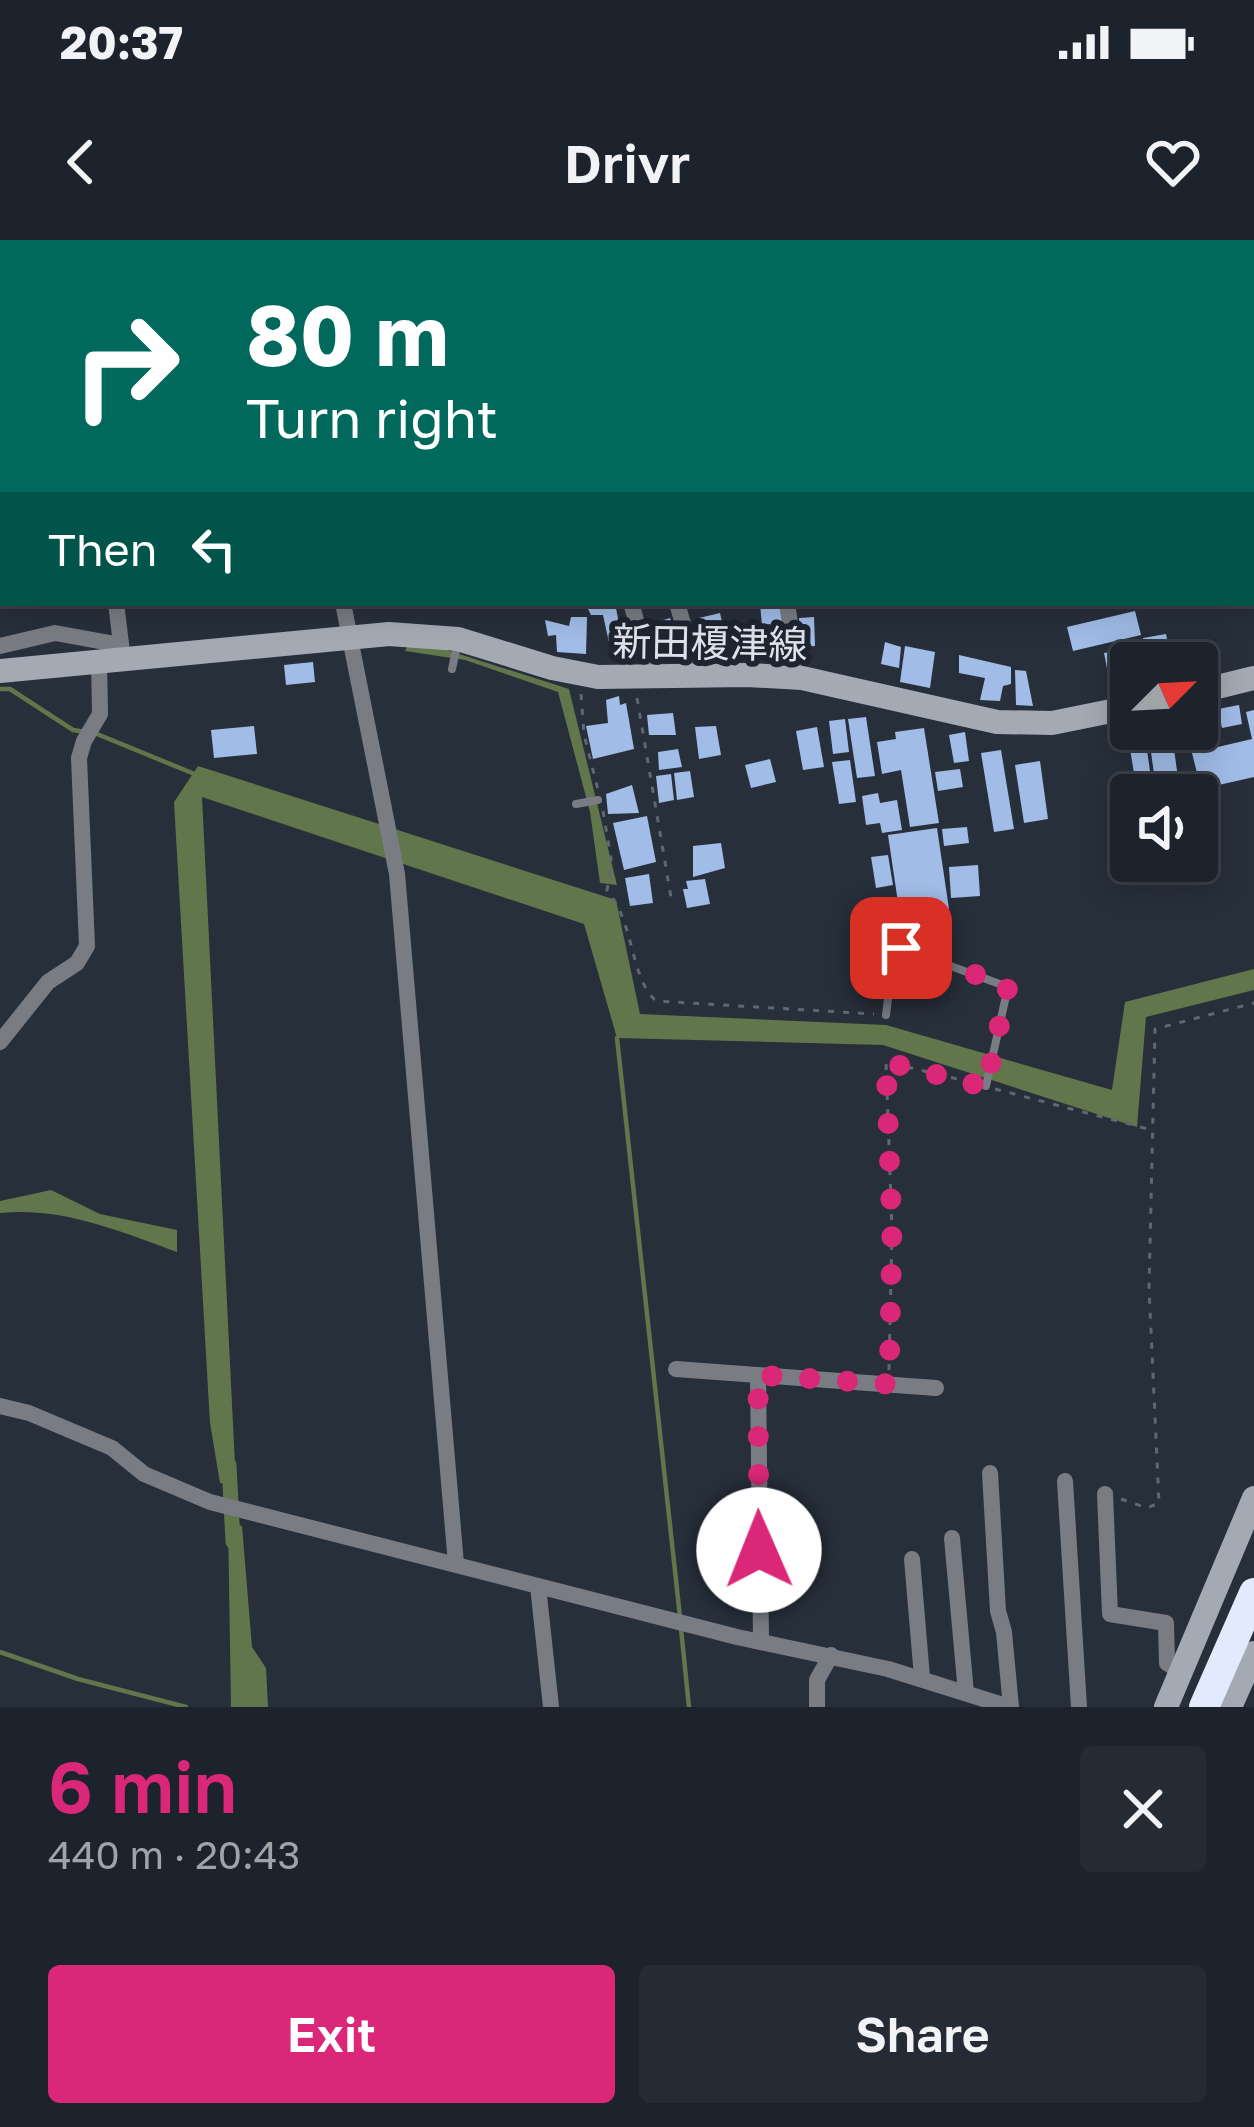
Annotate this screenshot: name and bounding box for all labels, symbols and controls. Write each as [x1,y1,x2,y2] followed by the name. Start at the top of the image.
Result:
[60,15,183,69] text: 20:37
[48,129,114,195] icon: back
[1140,129,1206,195] icon: heart
[564,130,690,195] text: Drivr
[246,284,449,384] text: 80 m
[48,288,204,444] icon: right
[246,385,498,450] text: Turn right
[181,516,247,582] icon: left
[48,522,157,576] text: Then
[612,617,808,668] street label: 新田榎津線
[1110,642,1218,750] north arrow
[1110,642,1218,882] map controls
[1110,774,1218,882] button: sound
[850,897,952,999] pin
[868,915,934,981] icon: arrive
[696,1487,822,1613] position arrow
[48,1742,237,1829] text: 6 min
[1080,1746,1206,1872] button: close
[48,1831,300,1878] text: 440 m · 20:43
[48,1965,615,2103] button: Exit
[639,1965,1206,2103] button: Share

